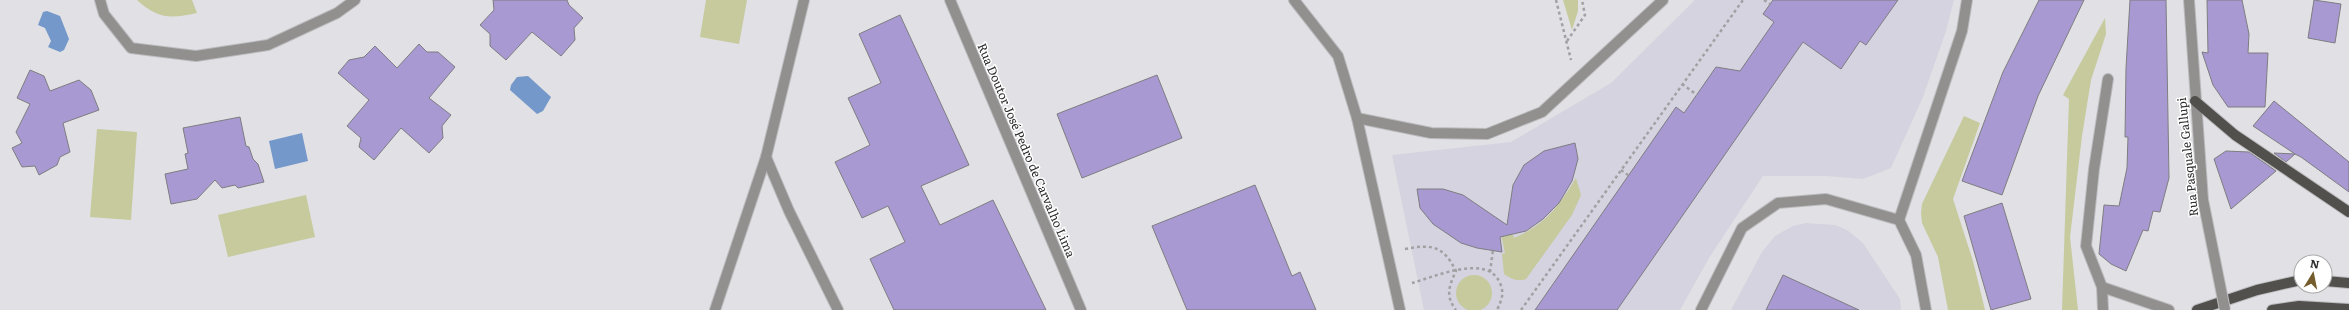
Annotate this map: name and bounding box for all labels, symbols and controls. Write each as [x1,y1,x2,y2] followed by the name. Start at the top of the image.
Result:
[974,40,1081,260] street label: Rua Doutor José Pedro de Carvalho Lima
[2172,97,2202,217] street label: Rua Pasquale Gallupi
[2293,254,2333,294] north arrow
[2309,254,2321,272] text: N

